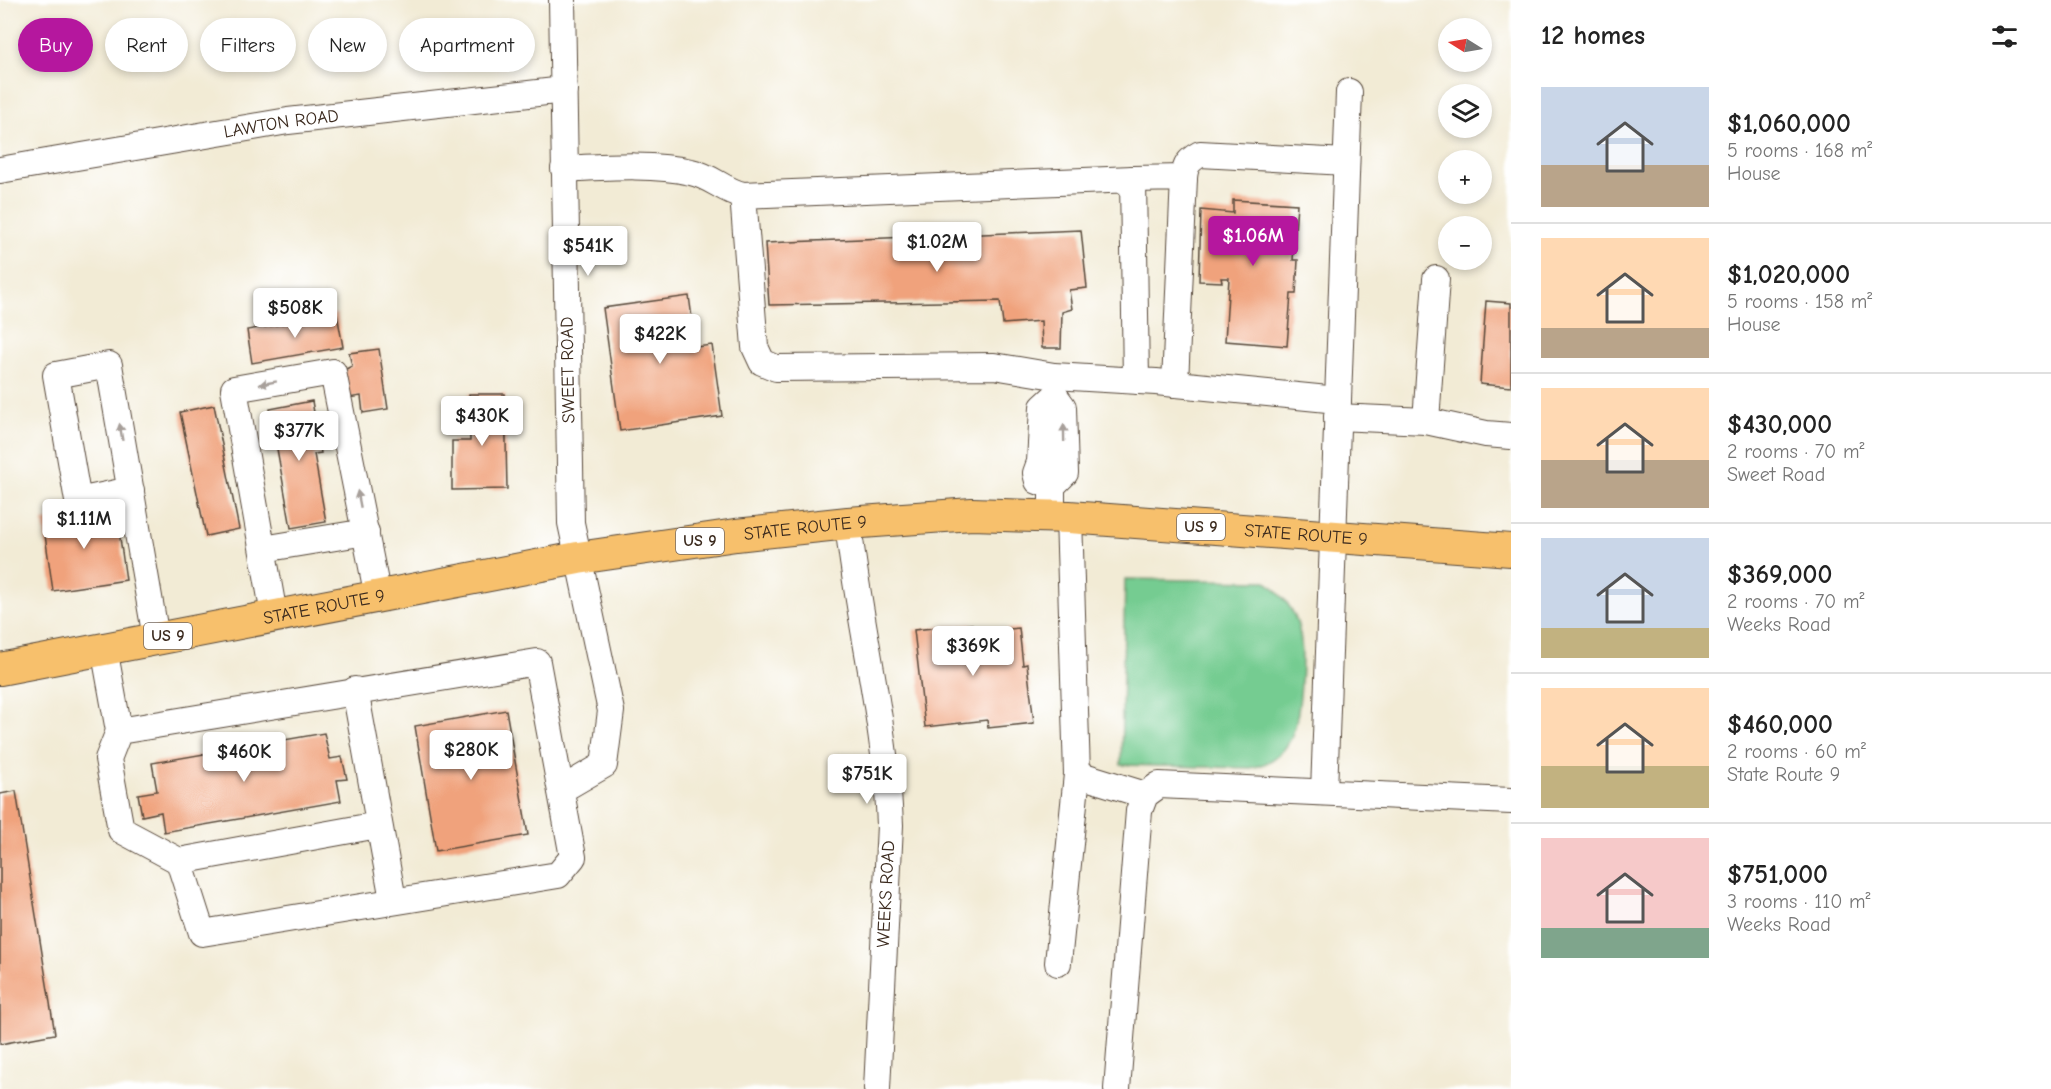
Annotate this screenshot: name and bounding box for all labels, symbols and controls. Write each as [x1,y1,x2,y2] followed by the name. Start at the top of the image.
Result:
[18,18,93,72] chip: Buy
[105,18,188,72] chip: Rent
[200,18,296,72] chip: Filters
[308,18,387,72] chip: New
[399,18,535,72] chip: Apartment
[1438,18,1492,72] north arrow
[1438,18,1492,270] map controls
[1988,20,2021,53] icon: filters
[1541,21,1645,51] text: 12 homes
[1438,84,1492,138] button: layers
[222,105,340,142] street label: LAWTON ROAD
[1727,109,1851,139] text: $1,060,000
[1589,111,1661,183] icon: home
[1727,139,1872,162] text: 5 rooms · 168 m²
[1438,150,1492,204] button: +
[1727,162,1781,185] text: House
[1204,216,1302,267] pin: $1.06M
[1438,216,1492,270] button: −
[888,222,986,273] pin: $1.02M
[1222,224,1284,247] text: $1.06M
[546,226,630,277] pin: $541K
[906,230,968,253] text: $1.02M
[562,234,614,257] text: $541K
[1727,260,1850,290] text: $1,020,000
[1589,262,1661,334] icon: home
[253,288,337,339] pin: $508K
[1727,290,1872,313] text: 5 rooms · 158 m²
[267,296,323,319] text: $508K
[1727,313,1781,336] text: House
[618,314,702,365] pin: $422K
[557,316,579,424] street label: SWEET ROAD
[634,322,686,345] text: $422K
[259,379,278,388] one-way arrow
[440,396,524,447] pin: $430K
[455,404,509,427] text: $430K
[1727,410,1832,440] text: $430,000
[257,411,341,462] pin: $377K
[1589,412,1661,484] icon: home
[273,419,325,442] text: $377K
[116,422,125,441] one-way arrow
[1059,423,1069,442] one-way arrow
[1727,440,1864,463] text: 2 rooms · 70 m²
[1727,463,1825,486] text: Sweet Road
[354,489,363,508] one-way arrow
[35,499,133,550] pin: $1.11M
[56,507,112,530] text: $1.11M
[743,511,868,545] street label: STATE ROUTE 9
[1177,514,1225,540] road number: US 9
[1244,520,1369,550] street label: STATE ROUTE 9
[676,528,724,554] road number: US 9
[1727,560,1832,590] text: $369,000
[1589,562,1661,634] icon: home
[261,585,387,629] street label: STATE ROUTE 9
[1727,590,1864,613] text: 2 rooms · 70 m²
[1727,613,1831,636] text: Weeks Road
[144,623,192,649] road number: US 9
[931,626,1015,677] pin: $369K
[946,634,1000,657] text: $369K
[1727,710,1833,740] text: $460,000
[1589,712,1661,784] icon: home
[429,730,513,781] pin: $280K
[202,732,286,783] pin: $460K
[444,738,498,761] text: $280K
[217,740,271,763] text: $460K
[1727,740,1866,763] text: 2 rooms · 60 m²
[825,754,909,805] pin: $751K
[842,762,892,785] text: $751K
[1727,763,1840,786] text: State Route 9
[873,840,899,948] street label: WEEKS ROAD
[1727,860,1828,890] text: $751,000
[1589,862,1661,934] icon: home
[1727,890,1871,913] text: 3 rooms · 110 m²
[1727,913,1831,936] text: Weeks Road

